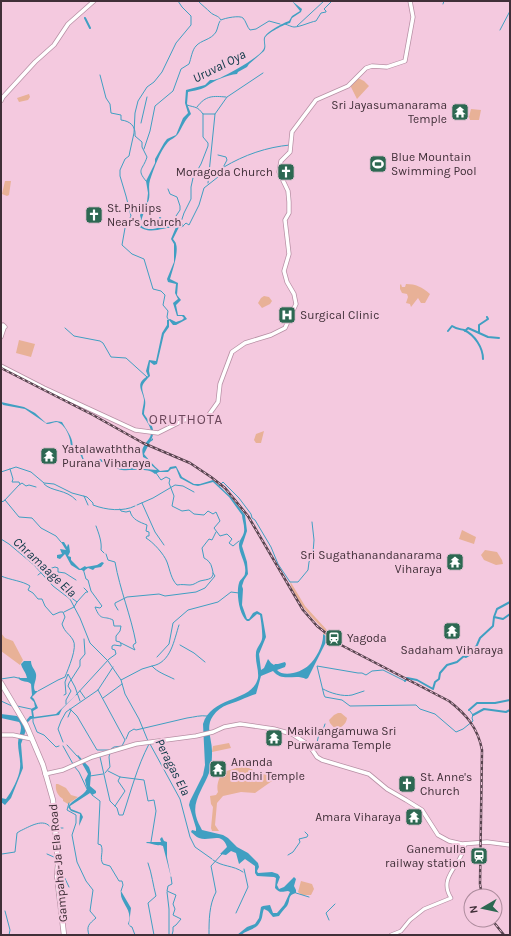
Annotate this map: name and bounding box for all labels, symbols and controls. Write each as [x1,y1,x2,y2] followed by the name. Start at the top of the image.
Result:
[190,46,248,86] water label: Uruval Oya
[331,98,447,126] place label: Sri Jayasumanarama Temple
[450,102,470,122] temple icon: Sri Jayasumanarama Temple
[391,150,477,178] place label: Blue Mountain Swimming Pool
[368,154,388,174] sports icon: Blue Mountain Swimming Pool
[276,162,296,182] church icon: Moragoda Church
[176,165,273,179] place label: Moragoda Church
[107,201,182,229] place label: St. Philips Near's church
[84,205,104,225] church icon: St. Philips Near's church
[277,305,297,325] hospital icon: Surgical Clinic
[300,308,379,322] place label: Surgical Clinic
[149,411,223,428] district label: ORUTHOTA
[62,442,151,470] place label: Yatalawaththa Purana Viharaya
[39,446,59,466] temple icon: Yatalawaththa Purana Viharaya
[10,534,80,600] water label: Chramaage Ela
[300,548,442,576] place label: Sri Sugathanandanarama Viharaya
[445,552,465,572] temple icon: Sri Sugathanandanarama Viharaya
[442,621,462,641] temple icon: Sadaham Viharaya
[324,628,344,648] station icon: Yagoda
[347,631,387,645] place label: Yagoda
[401,643,503,657] place label: Sadaham Viharaya
[287,724,397,752] place label: Makilangamuwa Sri Purwarama Temple
[264,728,284,748] temple icon: Makilangamuwa Sri Purwarama Temple
[152,736,194,798] water label: Peragas Ela
[231,755,305,783] place label: Ananda Bodhi Temple
[208,759,228,779] temple icon: Ananda Bodhi Temple
[420,770,472,798] place label: St. Anne's Church
[397,774,417,794] church icon: St. Anne's Church
[46,803,70,923] street label: Gampaha-Ja Ela Road
[404,807,424,827] temple icon: Amara Viharaya
[315,810,401,824] place label: Amara Viharaya
[385,842,466,870] place label: Ganemulla railway station
[469,846,489,866] station icon: Ganemulla railway station
[463,888,503,928] north arrow
[467,905,481,914] text: N

